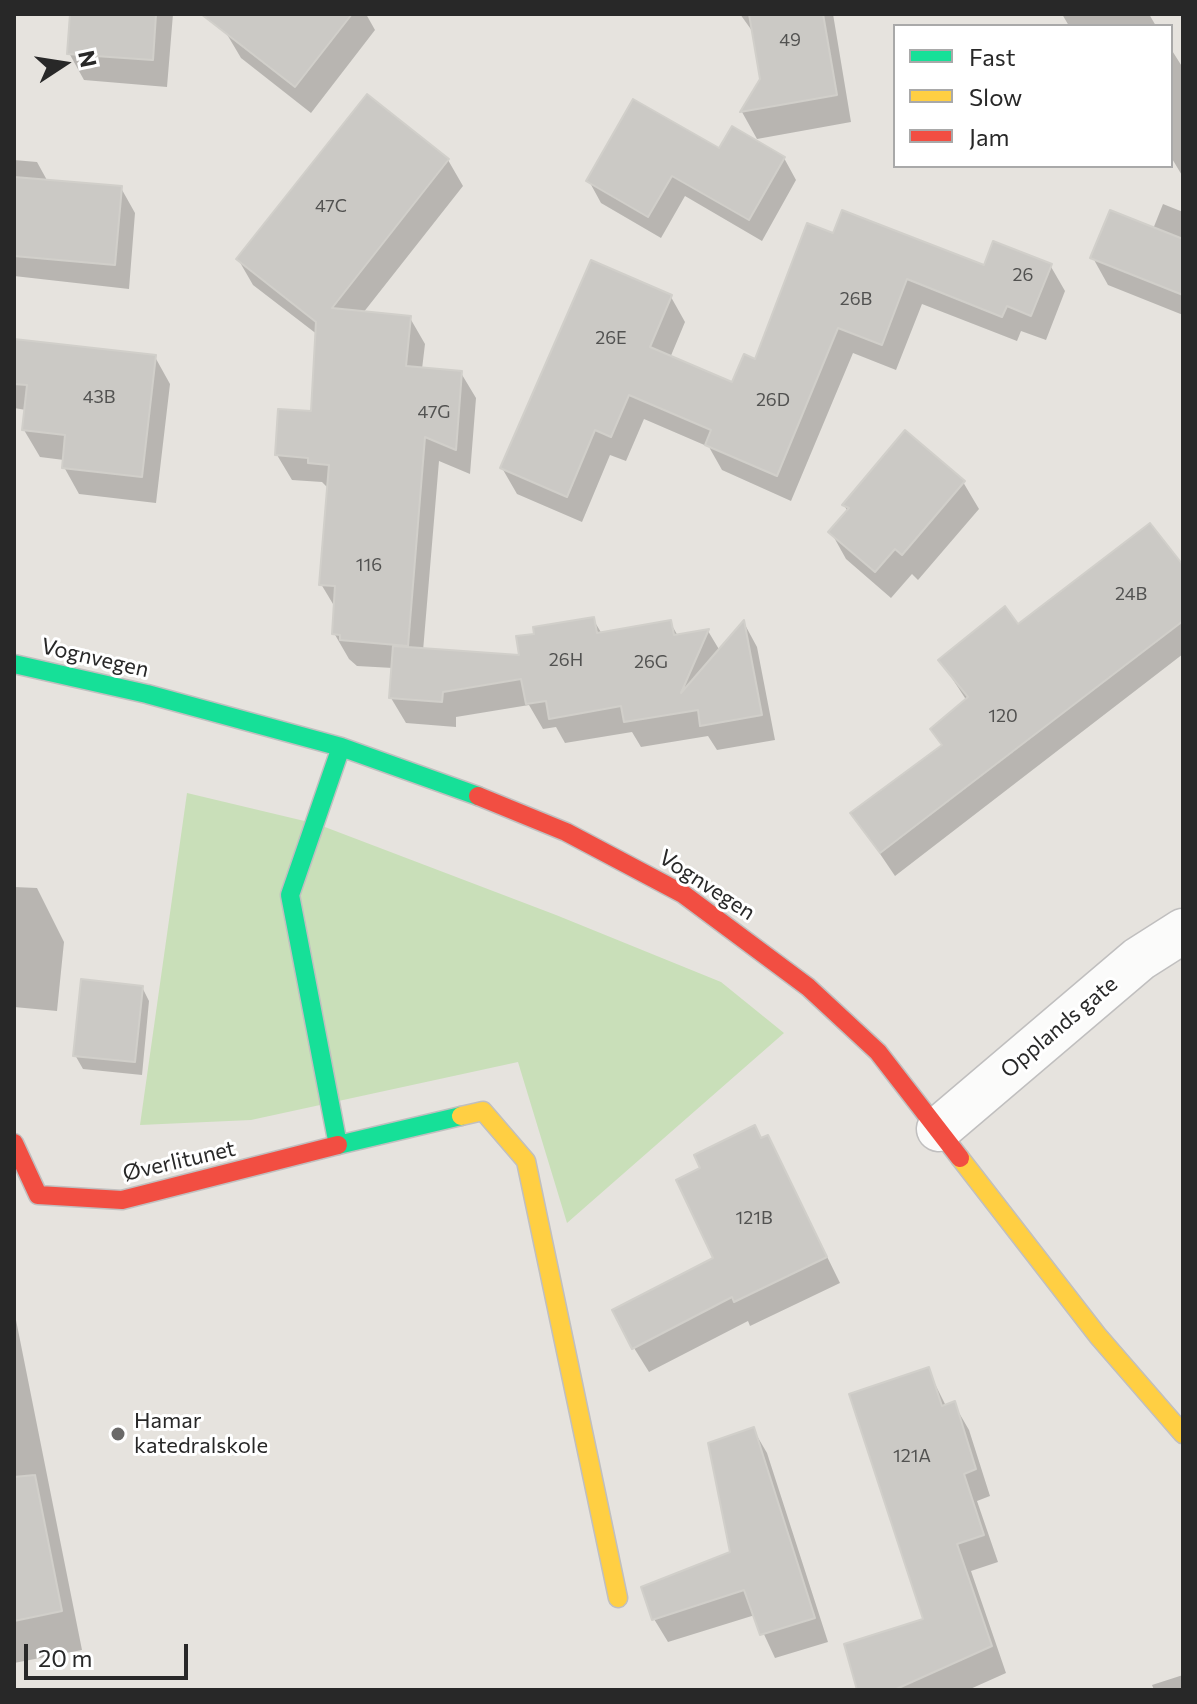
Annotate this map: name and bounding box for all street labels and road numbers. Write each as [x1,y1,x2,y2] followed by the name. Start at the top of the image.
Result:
[39,633,151,683] street label: Vognvegen
[654,844,760,926] street label: Vognvegen
[995,970,1123,1084] street label: Opplands gate
[120,1135,238,1187] street label: Øverlitunet

